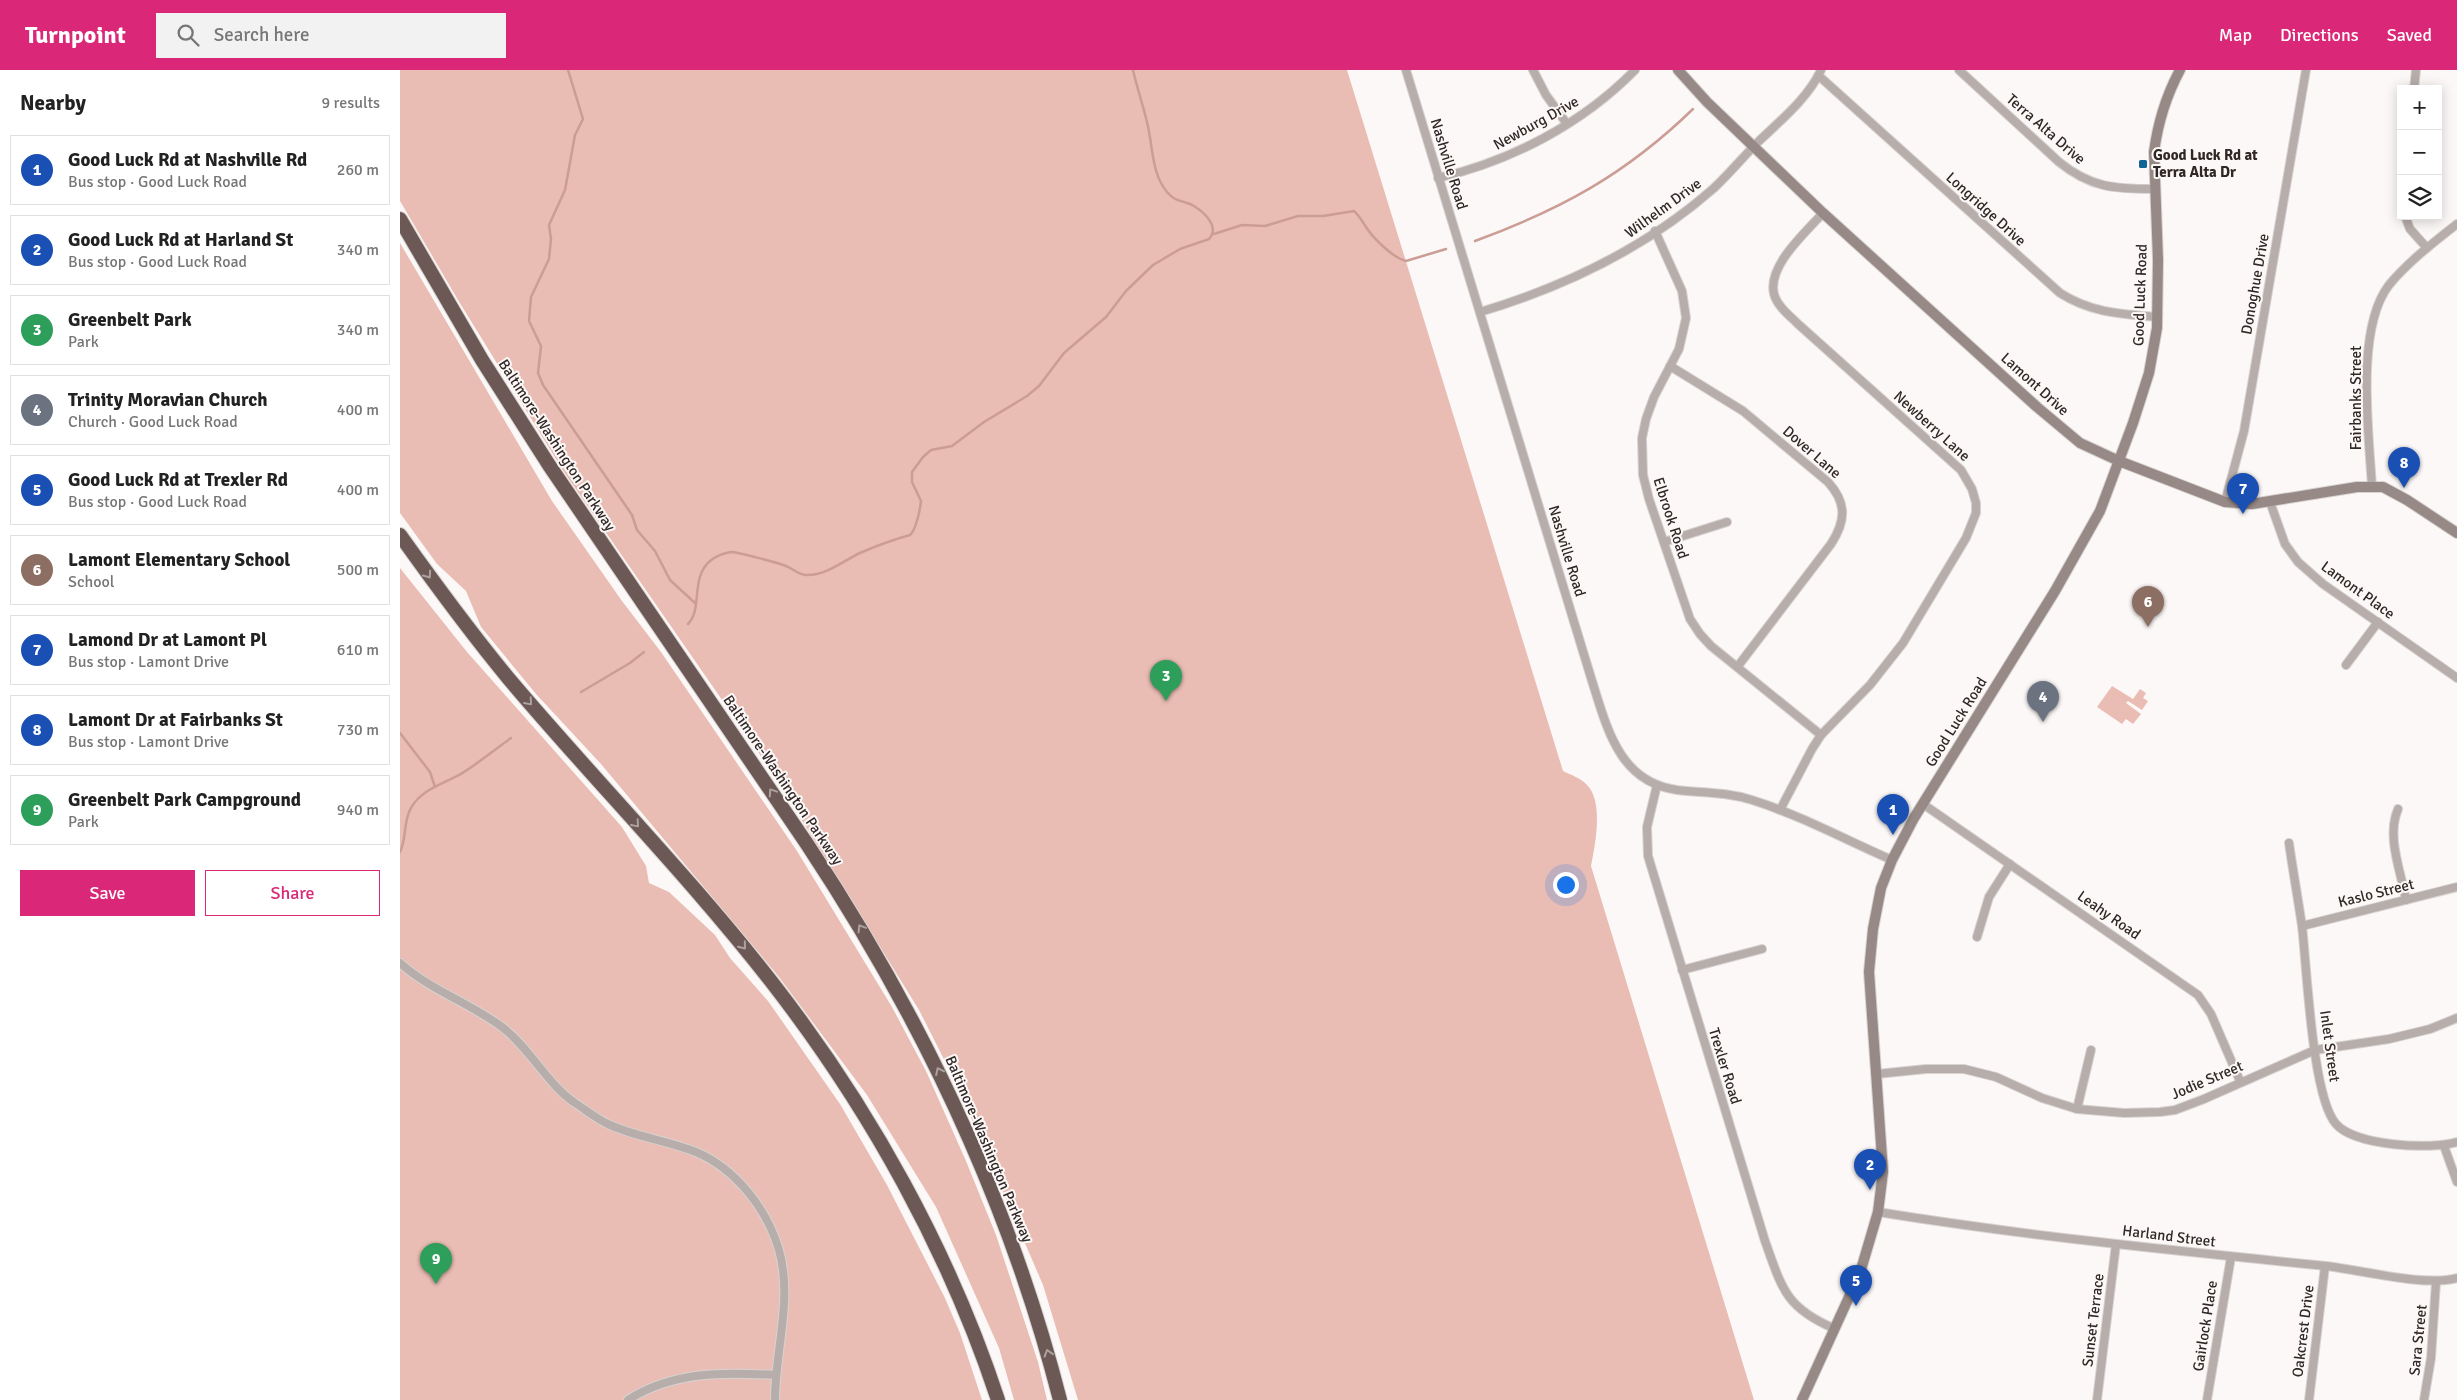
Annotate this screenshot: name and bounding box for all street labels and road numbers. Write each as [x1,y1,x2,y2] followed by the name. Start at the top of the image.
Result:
[2003,90,2089,168] street label: Terra Alta Drive
[1490,92,1582,154] street label: Newburg Drive
[1427,116,1471,212] street label: Nashville Road
[1942,168,2030,250] street label: Longridge Drive
[1621,174,1705,242] street label: Wilhelm Drive
[2237,232,2273,336] street label: Donoghue Drive
[2129,244,2151,346] street label: Good Luck Road
[2347,346,2365,450] street label: Fairbanks Street
[1997,349,2073,419] street label: Lamont Drive
[495,356,619,534] street label: Baltimore-Washington Parkway
[1890,387,1974,465] street label: Newberry Lane
[1779,422,1845,482] street label: Dover Lane
[1649,475,1693,561] street label: Elbrook Road
[1545,503,1589,599] street label: Nashville Road
[2318,557,2398,623] street label: Lamont Place
[1921,674,1991,770] street label: Good Luck Road
[719,692,847,868] street label: Baltimore-Washington Parkway
[2336,875,2416,911] street label: Kaslo Street
[2074,887,2144,943] street label: Leahy Road
[2316,1009,2344,1083] street label: Inlet Street
[1705,1026,1745,1106] street label: Trexler Road
[941,1053,1037,1245] street label: Baltimore-Washington Parkway
[2168,1057,2246,1103] street label: Jodie Street
[2121,1221,2217,1251] street label: Harland Street
[2078,1272,2108,1368] street label: Sunset Terrace
[2189,1279,2221,1373] street label: Gairlock Place
[2288,1284,2318,1378] street label: Oakcrest Drive
[2405,1304,2431,1376] street label: Sara Street

